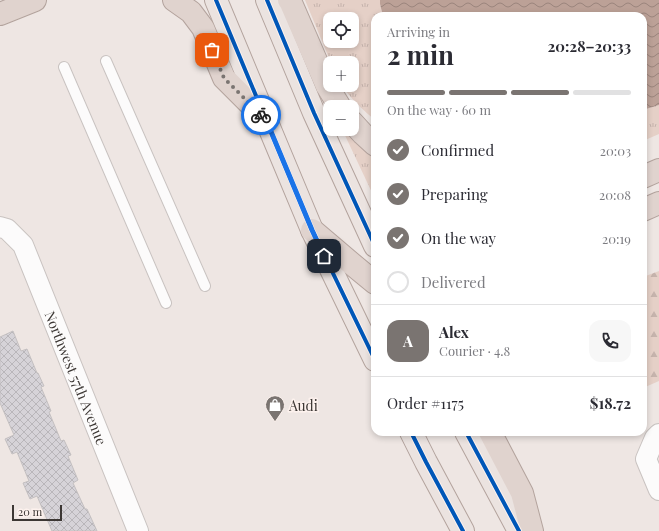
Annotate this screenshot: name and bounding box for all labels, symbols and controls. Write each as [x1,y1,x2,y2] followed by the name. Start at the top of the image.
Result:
[323,12,359,136] map controls
[323,12,359,48] button: locate
[387,23,450,40] text: Arriving in
[195,33,229,67] pin
[547,36,631,56] text: 20:28–20:33
[387,37,454,72] text: 2 min
[201,39,223,61] icon: bag
[323,56,359,92] button: +
[241,95,281,135] courier
[323,100,359,136] button: −
[387,101,491,118] text: On the way · 60 m
[250,104,272,126] icon: bike
[387,139,409,161] icon: check
[421,140,494,160] text: Confirmed
[600,142,631,159] text: 20:03
[387,183,409,205] icon: check
[421,184,488,204] text: Preparing
[599,186,631,203] text: 20:08
[387,227,409,249] icon: check
[421,228,496,248] text: On the way
[602,230,631,247] text: 20:19
[307,239,341,273] pin
[313,245,335,267] icon: home
[421,272,486,292] text: Delivered
[41,308,112,448] street label: Northwest 57th Avenue
[589,320,631,362] button: phone
[439,322,469,342] text: Alex
[403,331,413,351] text: A
[439,342,510,359] text: Courier · 4.8
[387,393,464,413] text: Order #1175
[590,393,631,413] text: $18.72
[264,394,286,422] shop icon: Audi
[288,396,318,415] place label: Audi
[12,503,62,522] scale bar
[18,504,42,519] text: 20 m

